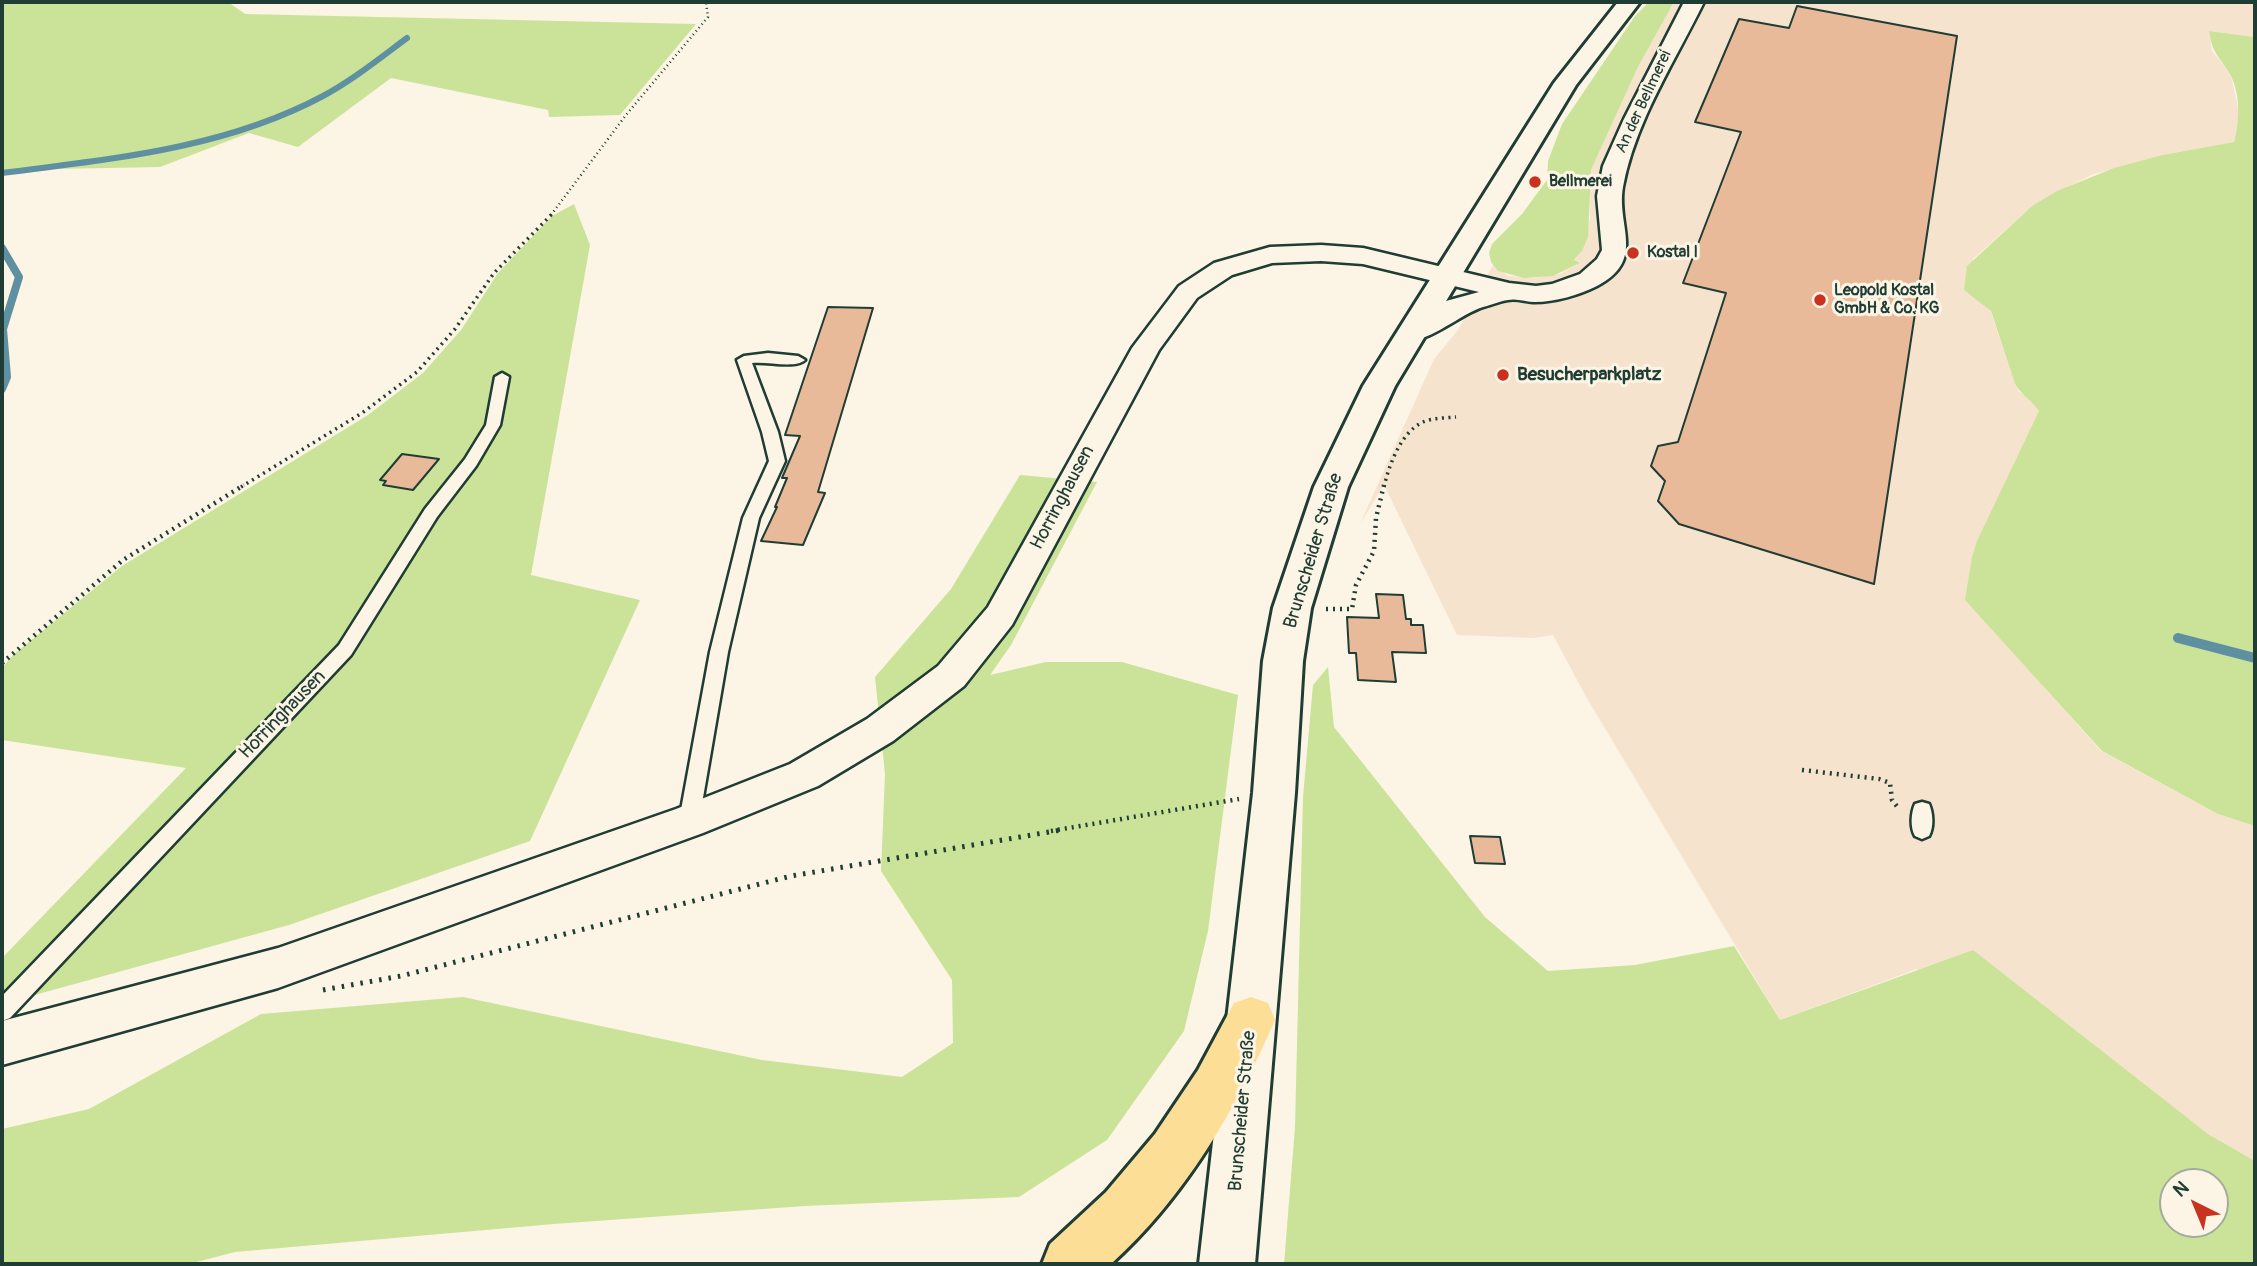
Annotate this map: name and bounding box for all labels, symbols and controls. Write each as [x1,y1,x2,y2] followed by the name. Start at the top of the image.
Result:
[1612,48,1676,156] street label: An der Bellmerei
[1549,172,1612,192] place label: Bellmerei
[1527,174,1543,190] marker: Bellmerei
[1647,243,1698,263] place label: Kostal I
[1625,245,1641,261] marker: Kostal I
[1834,281,1939,319] place label: Leopold Kostal GmbH & Co. KG
[1812,292,1828,308] marker: Leopold Kostal GmbH & Co. KG
[1517,364,1661,386] place label: Besucherparkplatz
[1495,367,1511,383] marker: Besucherparkplatz
[1026,442,1100,554] street label: Horringhausen
[1280,471,1348,631] street label: Brunscheider Straße
[235,666,331,764] street label: Horringhausen
[1225,1030,1261,1192] street label: Brunscheider Straße
[2159,1168,2229,1238] north arrow
[2168,1176,2194,1202] text: N

